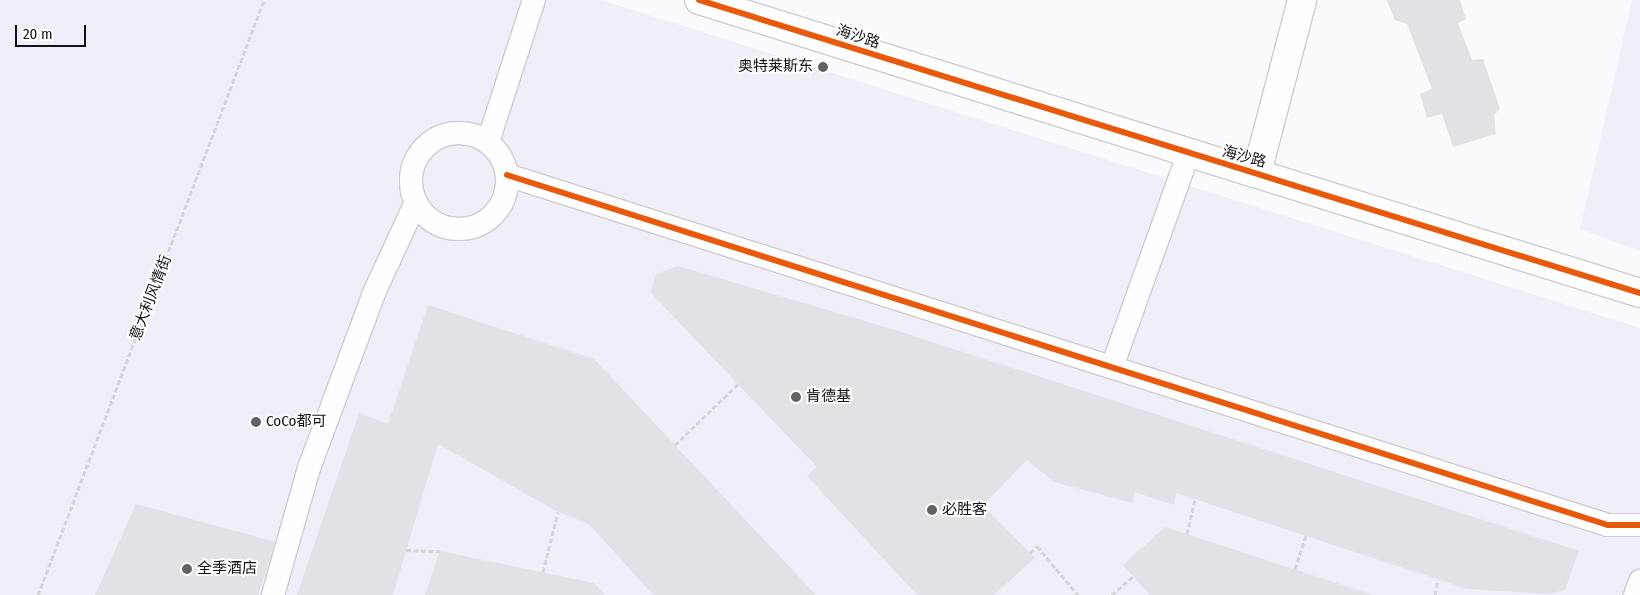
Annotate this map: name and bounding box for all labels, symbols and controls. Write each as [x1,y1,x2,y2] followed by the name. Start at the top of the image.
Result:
[18,15,89,47] scale bar
[834,21,882,53] street label: 海沙路
[23,25,53,43] text: 20 m
[738,58,813,76] place label: 奥特莱斯东
[817,61,829,73] marker: 奥特莱斯东
[1220,142,1268,172] street label: 海沙路
[126,253,176,343] street label: 意大利风情街
[806,388,851,406] place label: 肯德基
[790,391,802,403] marker: 肯德基
[266,413,326,431] place label: CoCo都可
[250,416,262,428] marker: CoCo都可
[942,501,987,519] place label: 必胜客
[926,504,938,516] marker: 必胜客
[197,560,257,578] place label: 全季酒店
[181,563,193,575] marker: 全季酒店

